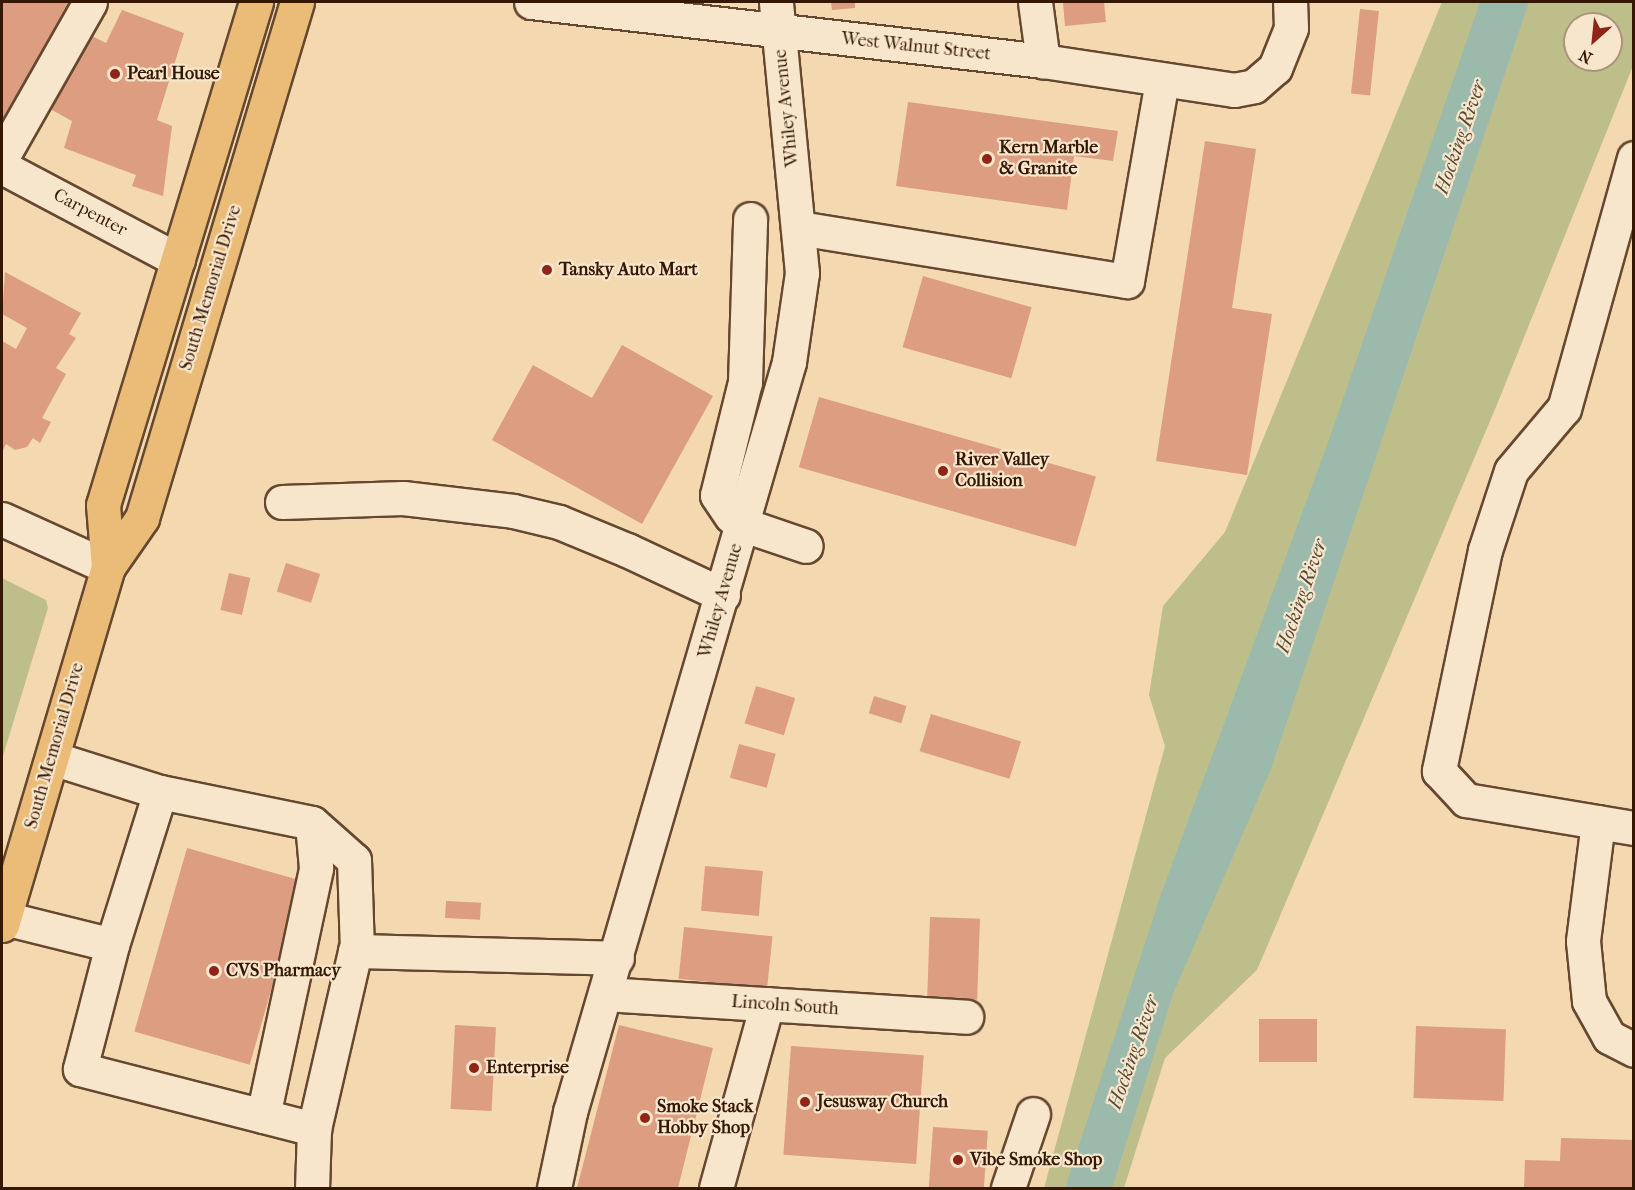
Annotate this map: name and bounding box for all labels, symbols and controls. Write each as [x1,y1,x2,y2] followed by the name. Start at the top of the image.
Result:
[1563,12,1623,72] north arrow
[840,28,992,66] street label: West Walnut Street
[1576,45,1595,68] text: N
[770,48,804,168] street label: Whiley Avenue
[127,63,220,85] place label: Pearl House
[108,67,122,81] marker: Pearl House
[1429,77,1491,197] water label: Hocking River
[999,138,1098,180] place label: Kern Marble & Granite
[980,152,994,166] marker: Kern Marble & Granite
[49,185,131,241] street label: Carpenter
[176,203,246,373] street label: South Memorial Drive
[559,259,698,281] place label: Tansky Auto Mart
[540,263,554,277] marker: Tansky Auto Mart
[955,450,1049,492] place label: River Valley Collision
[936,464,950,478] marker: River Valley Collision
[1270,536,1332,656] water label: Hocking River
[694,541,748,661] street label: Whiley Avenue
[21,660,89,832] street label: South Memorial Drive
[226,960,341,982] place label: CVS Pharmacy
[207,964,221,978] marker: CVS Pharmacy
[731,991,839,1021] street label: Lincoln South
[1102,992,1164,1112] water label: Hocking River
[486,1057,569,1079] place label: Enterprise
[467,1061,481,1075] marker: Enterprise
[817,1091,948,1113] place label: Jesusway Church
[798,1095,812,1109] marker: Jesusway Church
[657,1097,753,1140] place label: Smoke Stack Hobby Shop
[638,1111,652,1125] marker: Smoke Stack Hobby Shop
[970,1149,1102,1171] place label: Vibe Smoke Shop
[951,1153,965,1167] marker: Vibe Smoke Shop

